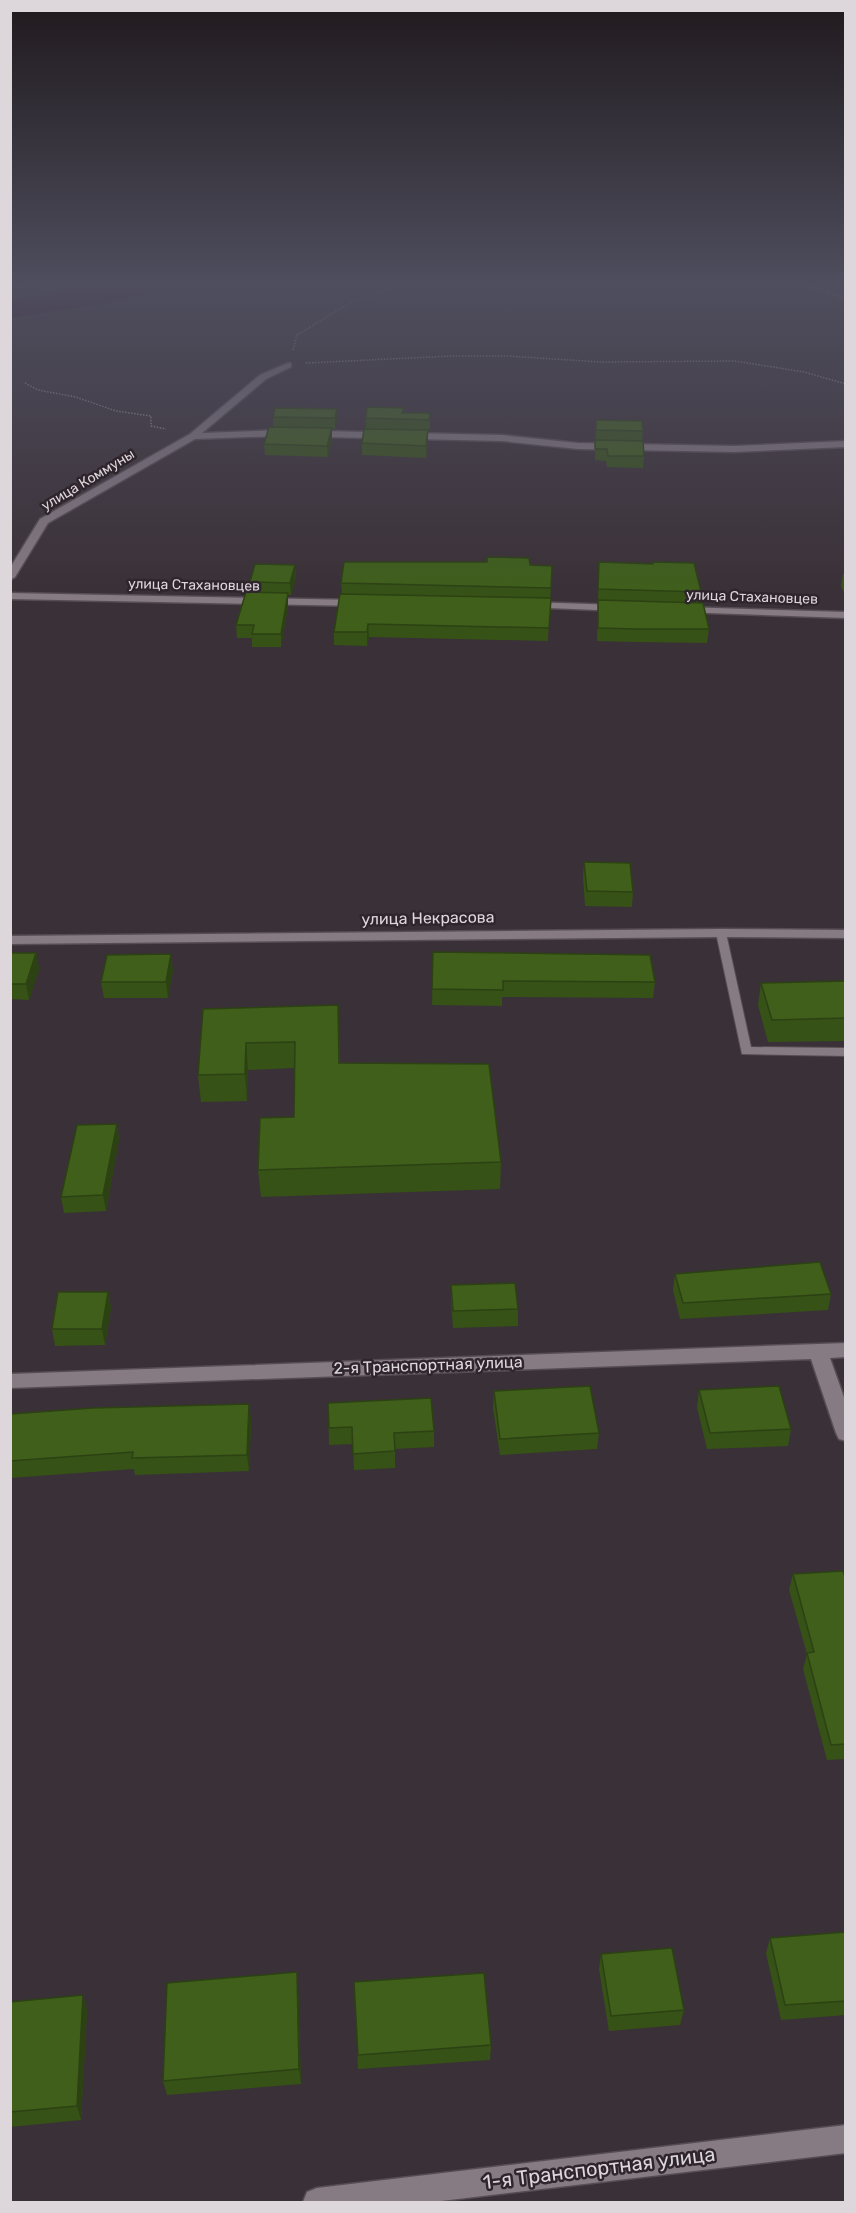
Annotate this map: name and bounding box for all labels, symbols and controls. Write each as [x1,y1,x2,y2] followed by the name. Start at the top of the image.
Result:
[38,446,138,514] street label: улица Коммуны
[128,575,260,595] street label: улица Стахановцев
[686,586,818,608] street label: улица Стахановцев
[361,907,495,929] street label: улица Некрасова
[333,1352,523,1378] street label: 2-я Транспортная улица
[481,2142,717,2194] street label: 1-я Транспортная улица

